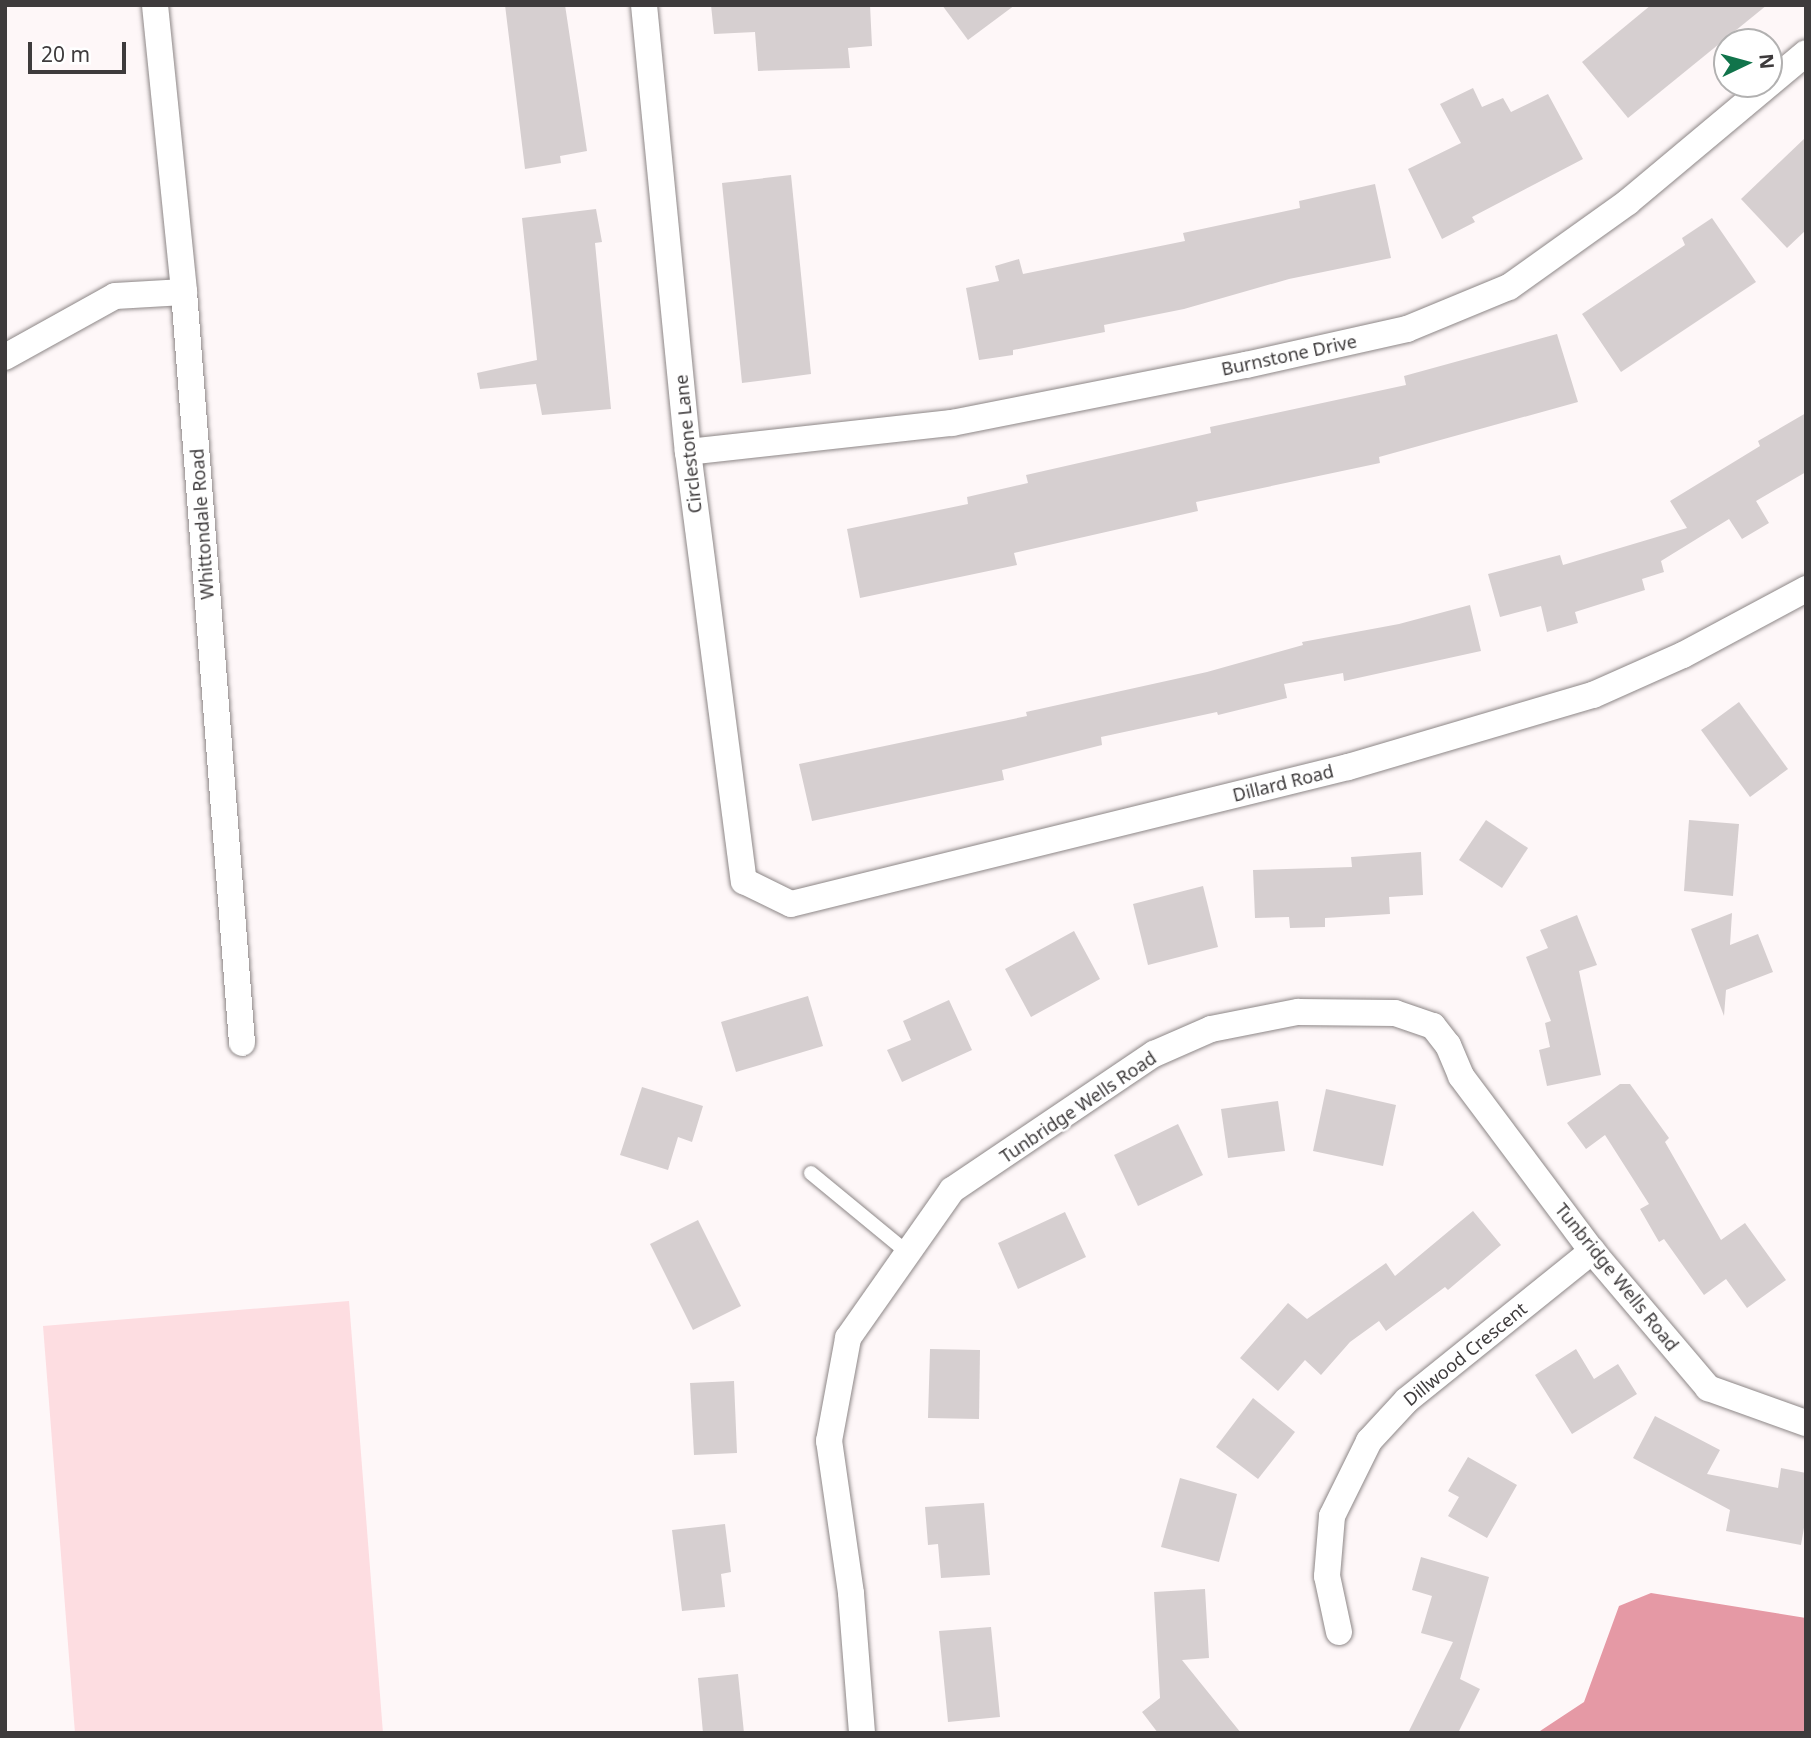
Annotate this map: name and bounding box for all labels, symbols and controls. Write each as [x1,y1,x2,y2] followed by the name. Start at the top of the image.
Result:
[32,28,130,72] scale bar
[1713,28,1783,98] north arrow
[41,40,90,68] text: 20 m
[1753,53,1781,70] text: N
[1219,330,1359,380] street label: Burnstone Drive
[670,374,706,514] street label: Circlestone Lane
[186,448,218,600] street label: Whittondale Road
[1230,760,1336,806] street label: Dillard Road
[996,1047,1160,1167] street label: Tunbridge Wells Road
[1551,1199,1683,1355] street label: Tunbridge Wells Road
[1399,1298,1531,1410] street label: Dillwood Crescent

